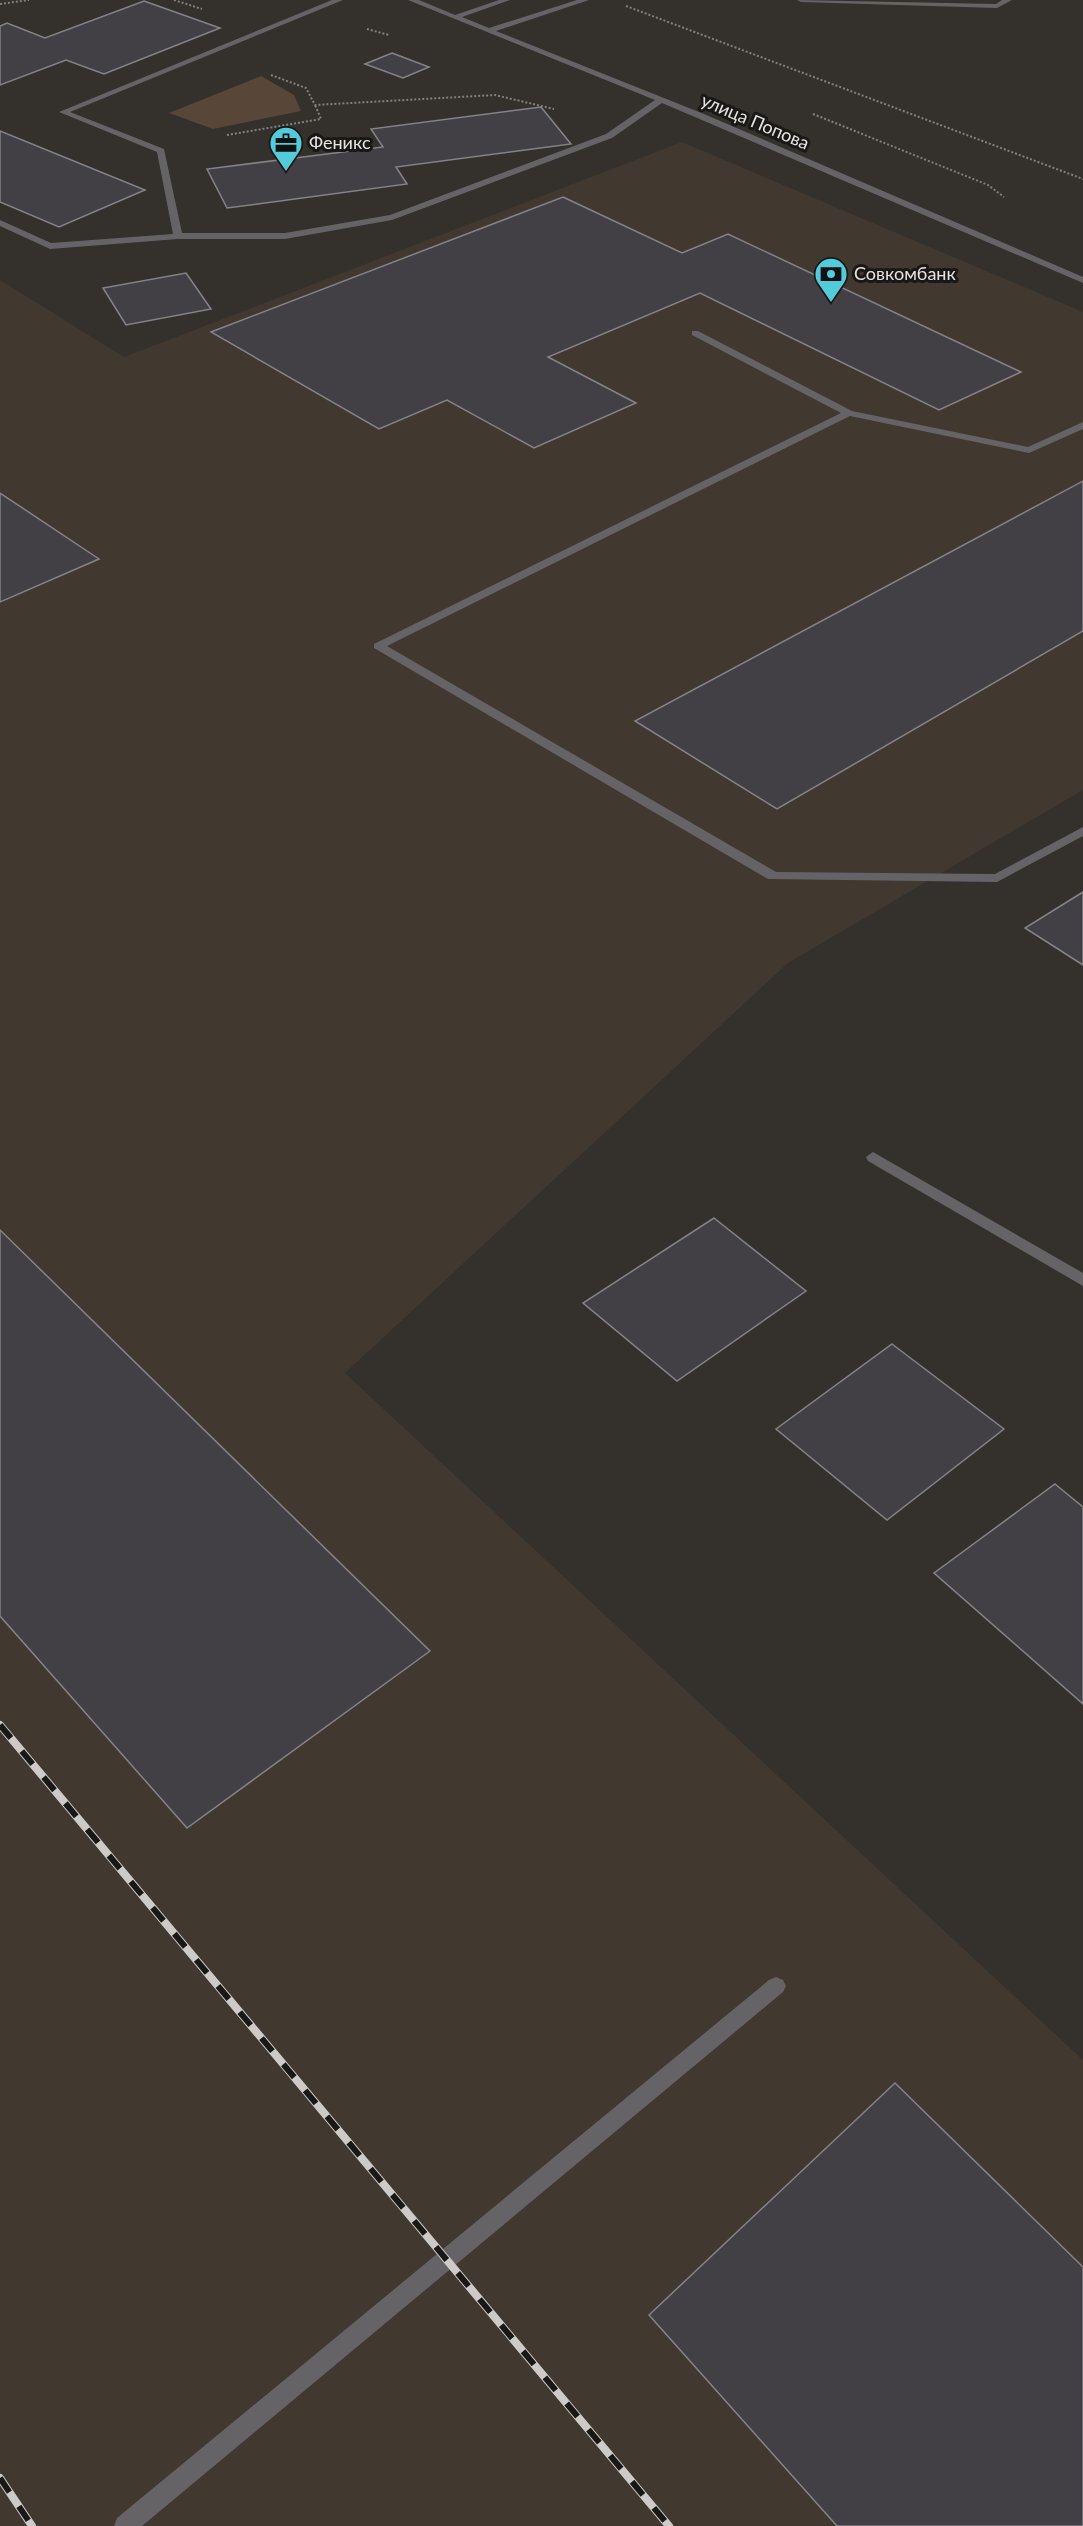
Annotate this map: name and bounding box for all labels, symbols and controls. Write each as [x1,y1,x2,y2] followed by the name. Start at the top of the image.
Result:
[698,88,813,154] street label: улица Попова
[268,125,304,172] office icon: Феникс
[309,131,371,153] place label: Феникс
[813,256,849,303] bank icon: Совкомбанк
[854,262,956,284] place label: Совкомбанк

